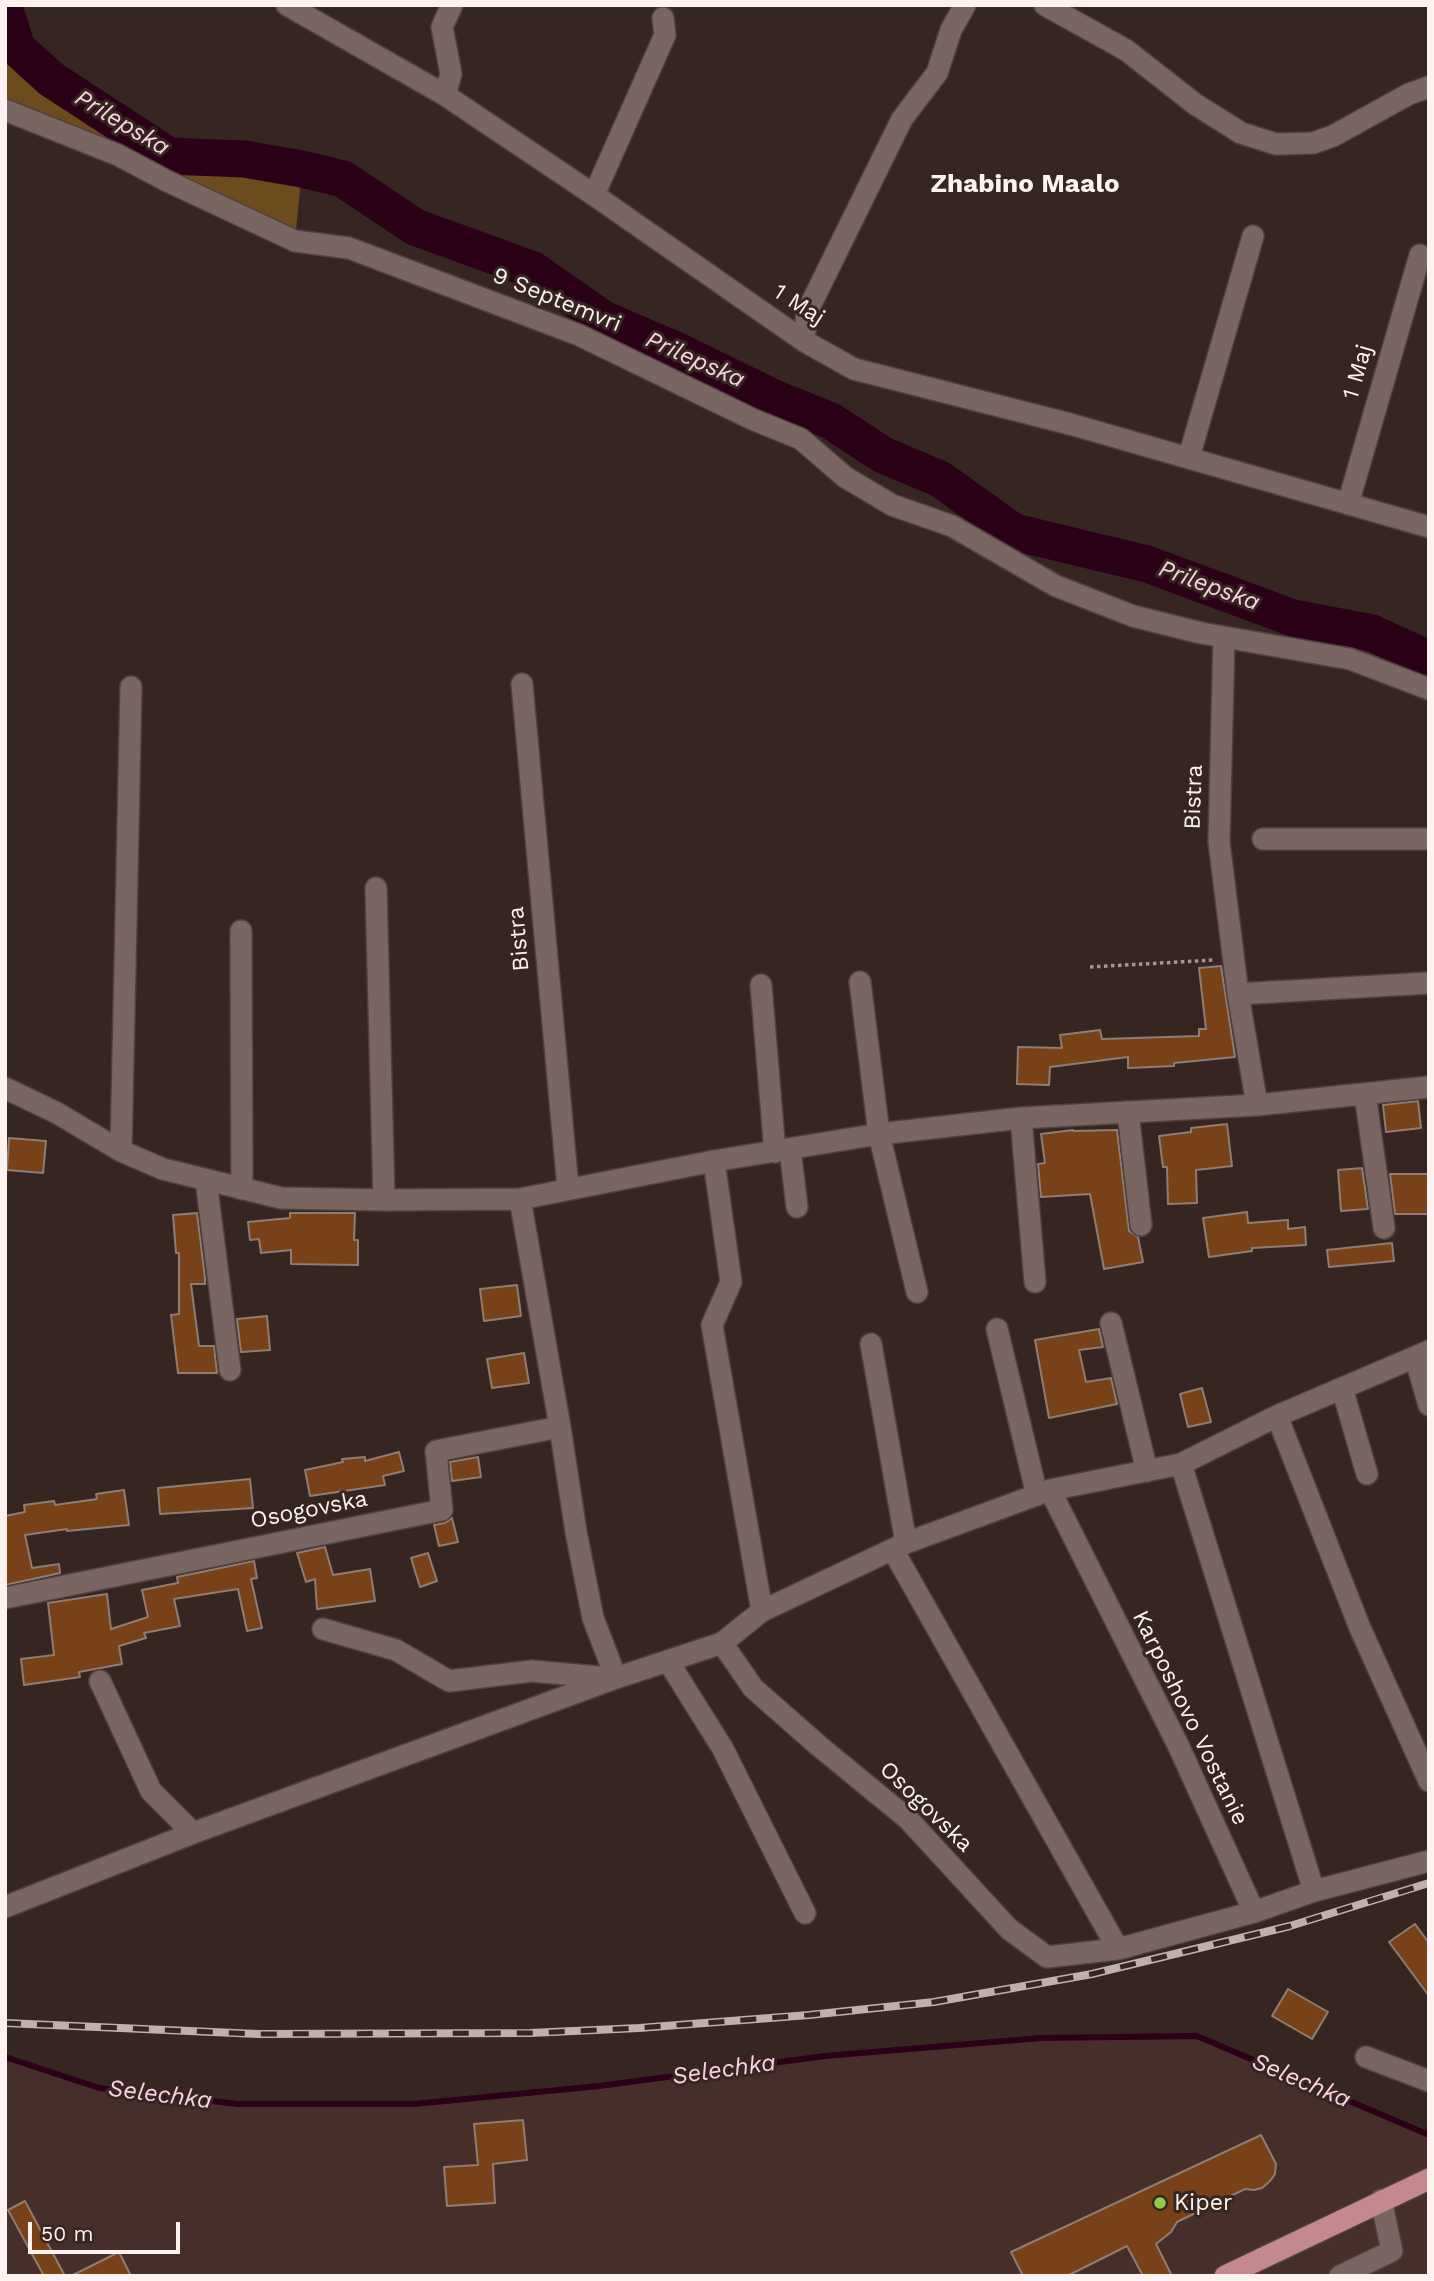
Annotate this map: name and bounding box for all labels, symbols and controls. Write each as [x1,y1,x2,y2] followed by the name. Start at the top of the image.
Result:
[69,84,175,162] water label: Prilepska
[931,168,1119,200] district label: Zhabino Maalo
[489,262,625,338] street label: 9 Septemvri
[768,278,830,332] street label: 1 Maj
[641,325,749,395] water label: Prilepska
[1337,342,1379,402] street label: 1 Maj
[1155,554,1263,618] water label: Prilepska
[1179,764,1209,830] street label: Bistra
[502,905,536,973] street label: Bistra
[248,1485,370,1535] street label: Osogovska
[1126,1606,1254,1830] street label: Karposhovo Vostanie
[874,1756,978,1858] street label: Osogovska
[1247,2047,1355,2115] water label: Selechka
[670,2048,778,2092] water label: Selechka
[106,2074,214,2116] water label: Selechka
[1174,2189,1232,2217] place label: Kiper
[1152,2195,1168,2211] marker: Kiper
[32,2208,184,2252] scale bar
[41,2221,93,2246] text: 50 m

